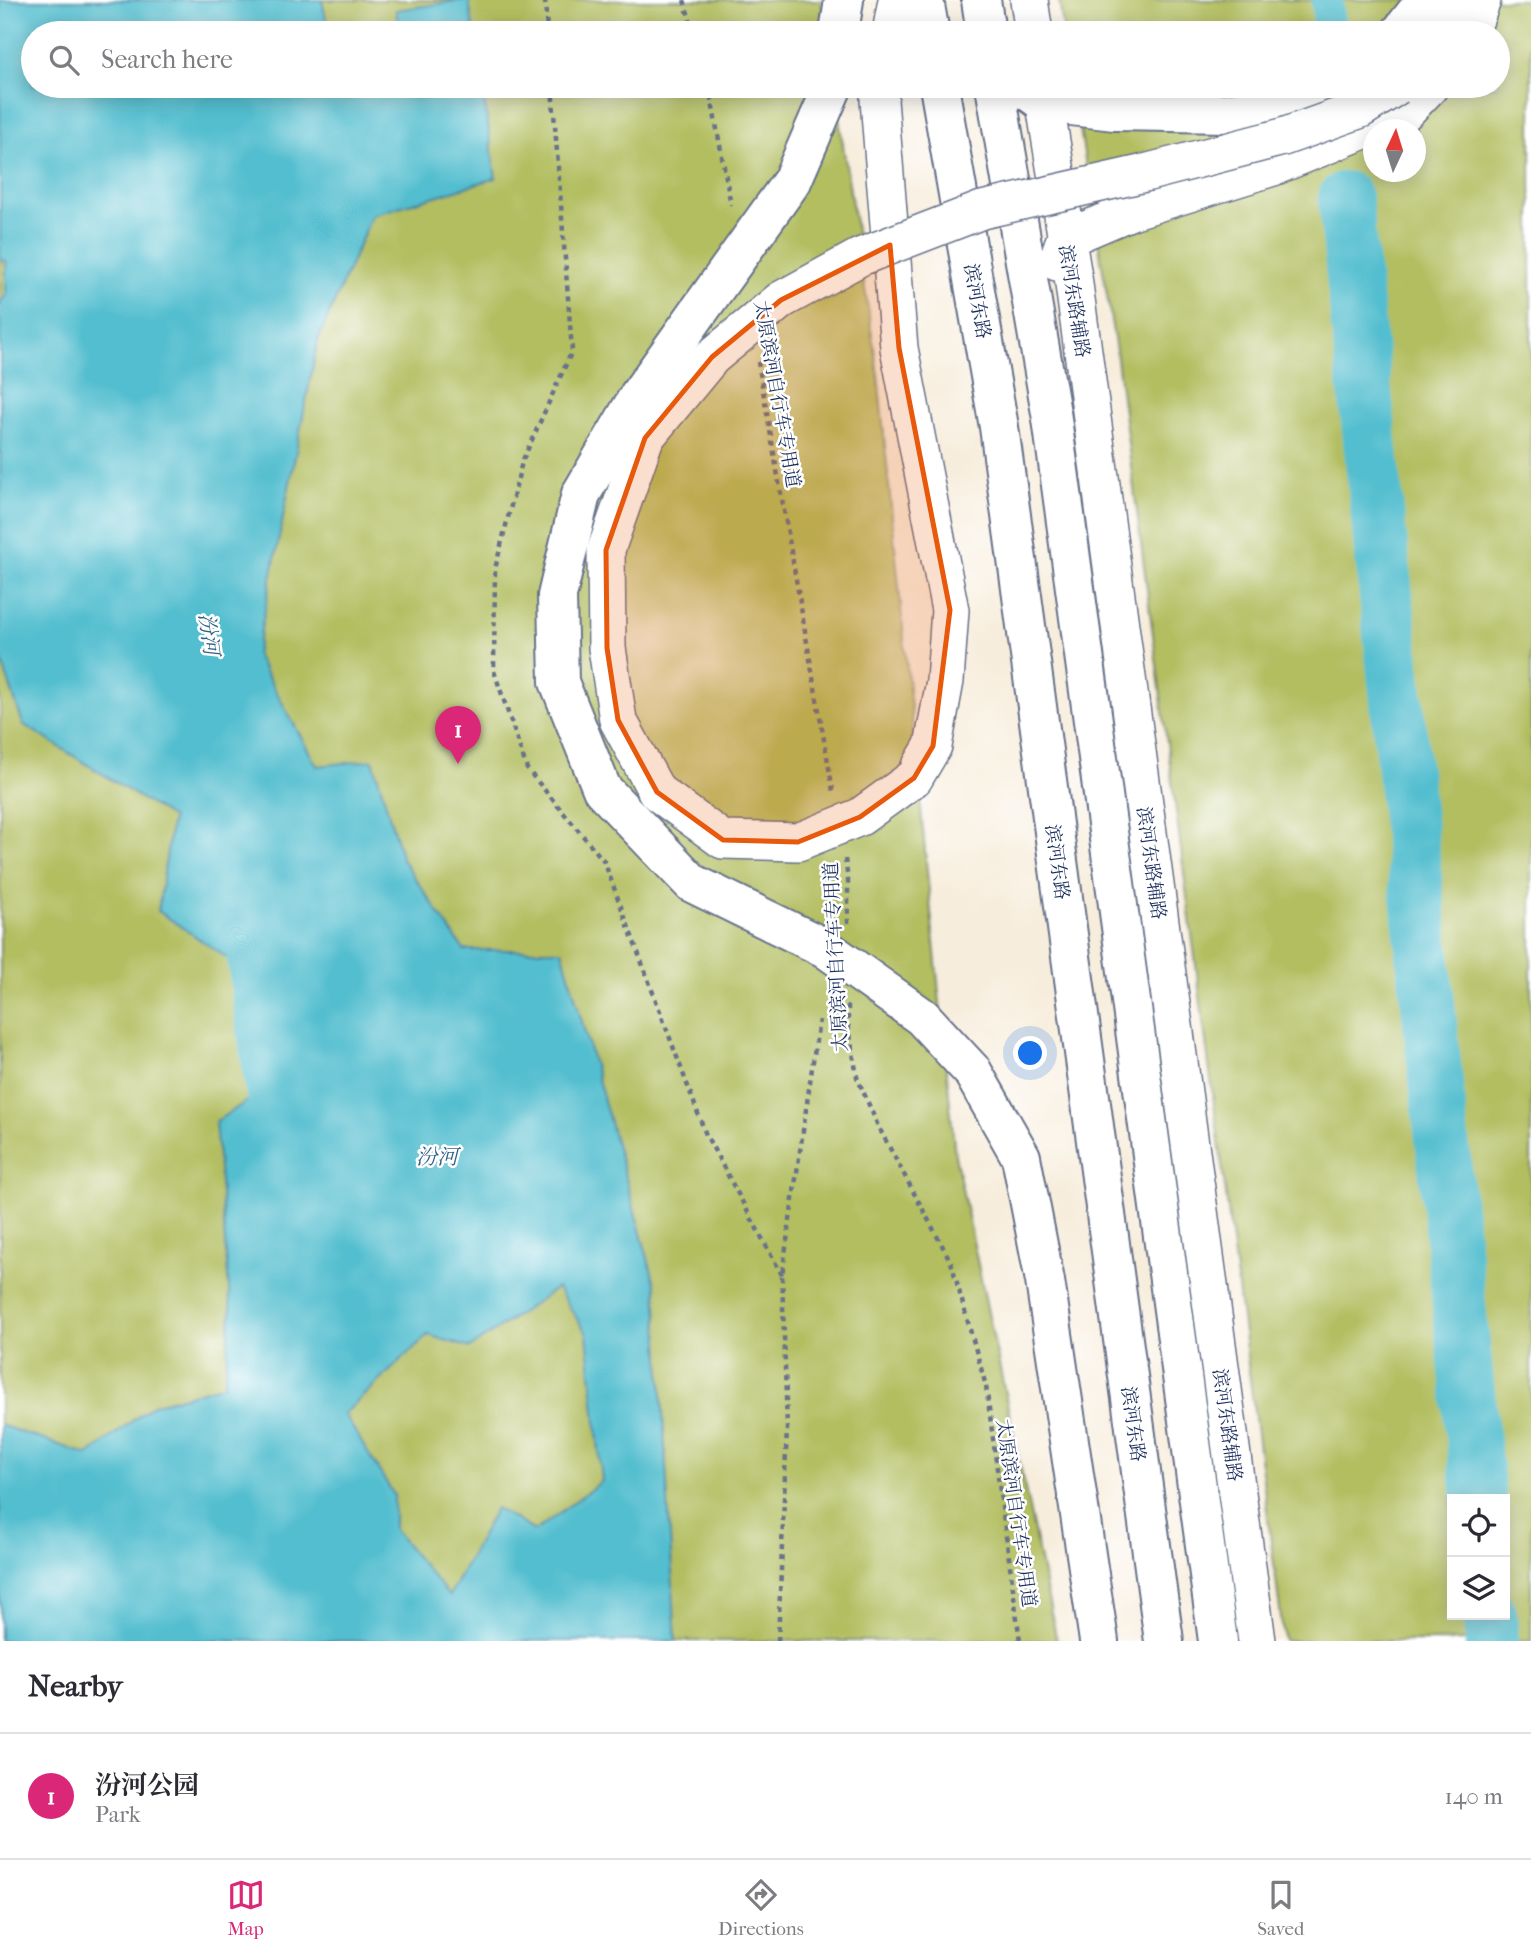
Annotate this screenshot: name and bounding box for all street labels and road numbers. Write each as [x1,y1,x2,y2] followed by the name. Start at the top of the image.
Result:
[1054,243,1094,359] street label: 滨河东路辅路
[960,262,994,341] street label: 滨河东路
[750,299,804,490] street label: 太原滨河自行车专用道
[1132,805,1170,921] street label: 滨河东路辅路
[1041,823,1073,901] street label: 滨河东路
[820,861,852,1052] street label: 太原滨河自行车专用道
[1208,1367,1246,1483] street label: 滨河东路辅路
[1117,1385,1149,1463] street label: 滨河东路
[992,1418,1040,1609] street label: 太原滨河自行车专用道

